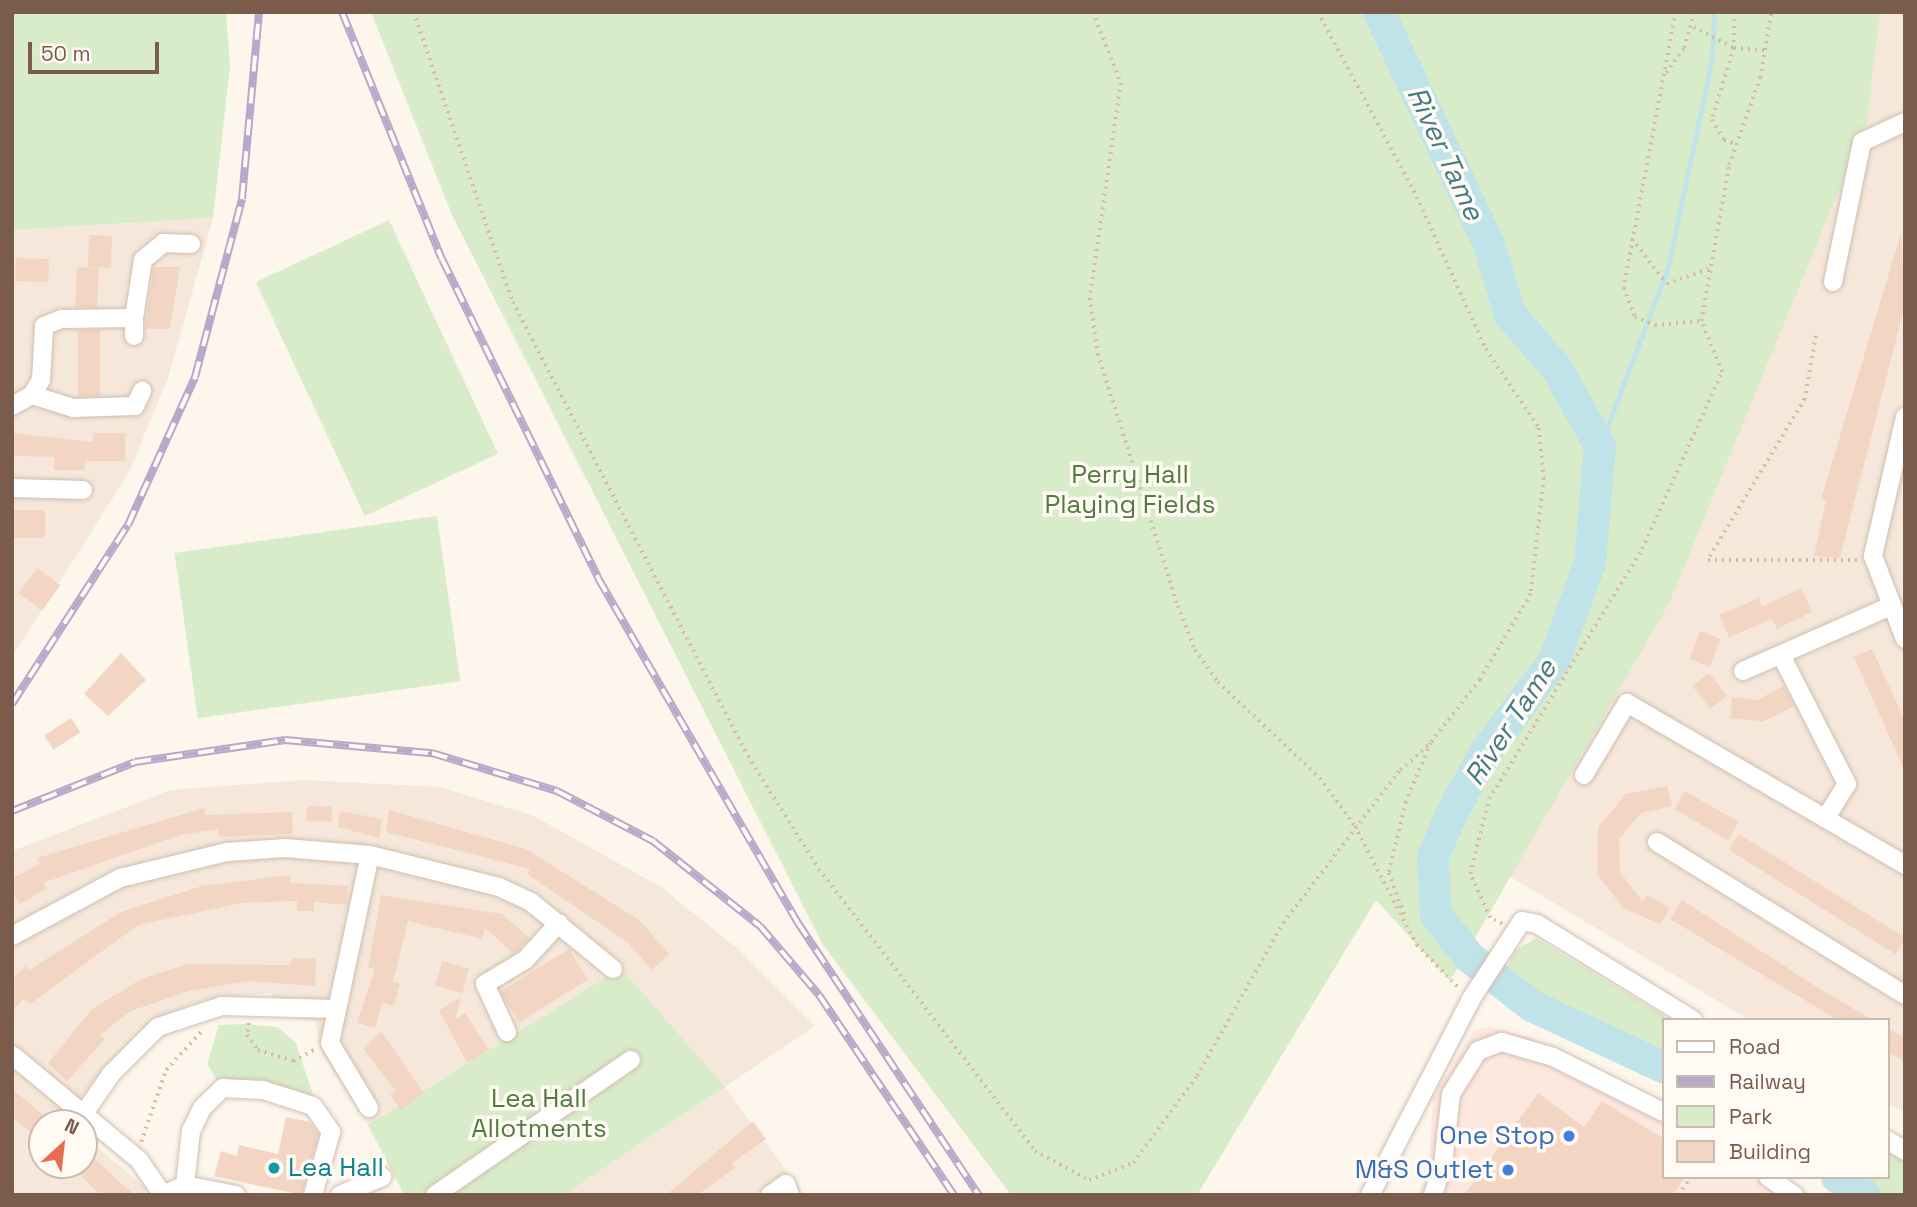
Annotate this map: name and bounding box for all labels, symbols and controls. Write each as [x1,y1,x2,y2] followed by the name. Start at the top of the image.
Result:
[32,28,163,72] scale bar
[41,40,91,67] text: 50 m
[1400,81,1492,225] water label: River Tame
[1045,459,1215,520] park label: Perry Hall Playing Fields
[1457,652,1563,792] water label: River Tame
[1661,1018,1889,1179] legend
[1729,1033,1781,1060] text: Road
[1729,1068,1806,1095] text: Railway
[471,1083,607,1144] park label: Lea Hall Allotments
[1729,1103,1773,1130] text: Park
[28,1109,98,1179] north arrow
[60,1113,83,1141] text: N
[1439,1120,1555,1152] place label: One Stop
[1561,1128,1577,1144] marker: One Stop
[1729,1138,1811,1165] text: Building
[288,1152,384,1184] place label: Lea Hall
[1355,1154,1494,1186] place label: M&S Outlet
[266,1160,282,1176] marker: Lea Hall
[1500,1162,1516,1178] marker: M&S Outlet

